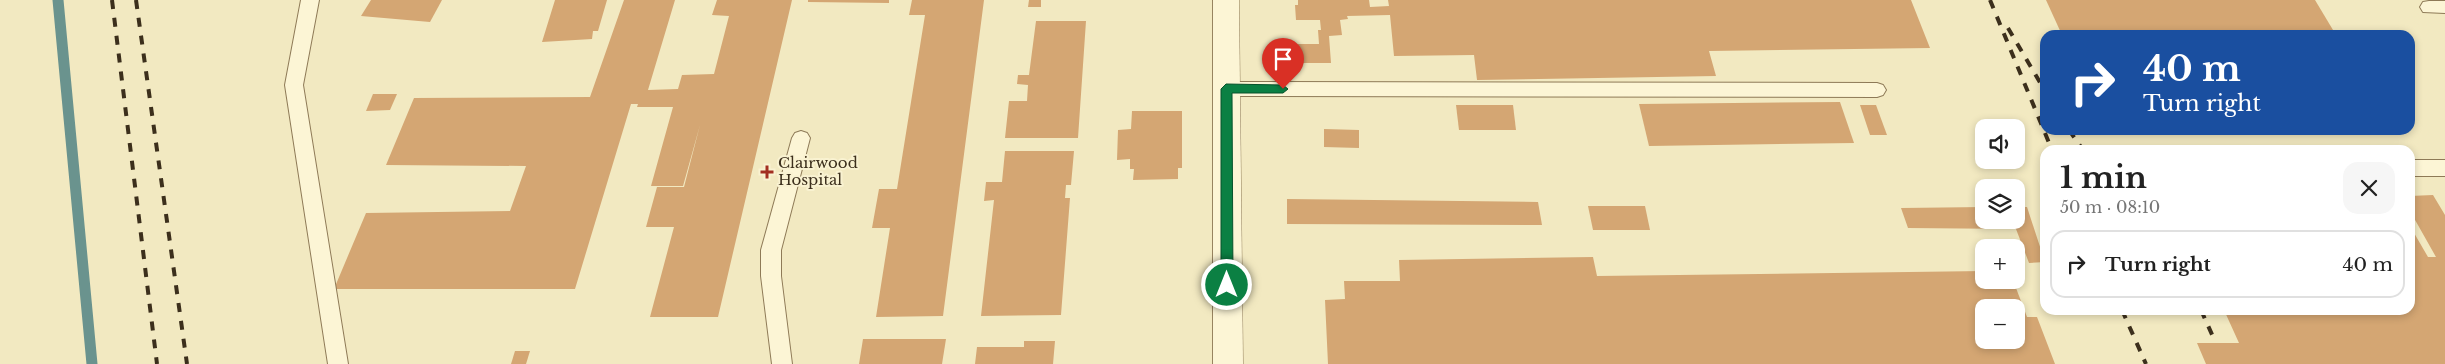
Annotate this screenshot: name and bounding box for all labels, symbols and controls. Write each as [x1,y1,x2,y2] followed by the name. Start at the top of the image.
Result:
[1262,38,1304,89] pin
[1269,45,1297,73] icon: arrive
[2143,47,2241,90] text: 40 m
[2060,50,2125,115] icon: right
[2143,90,2261,117] text: Turn right
[1975,119,2025,349] map controls
[1975,119,2025,169] button: sound
[778,153,858,189] place label: Clairwood Hospital
[2060,159,2147,196] text: 1 min
[2343,162,2395,214] button: close
[760,165,774,179] marker: Clairwood Hospital
[1975,179,2025,229] button: layers
[2060,197,2160,217] text: 50 m · 08:10
[1975,239,2025,289] button: +
[2062,250,2090,278] icon: right
[2105,253,2211,276] text: Turn right
[2342,253,2393,276] text: 40 m
[1200,258,1252,310] position arrow
[1975,299,2025,349] button: −

